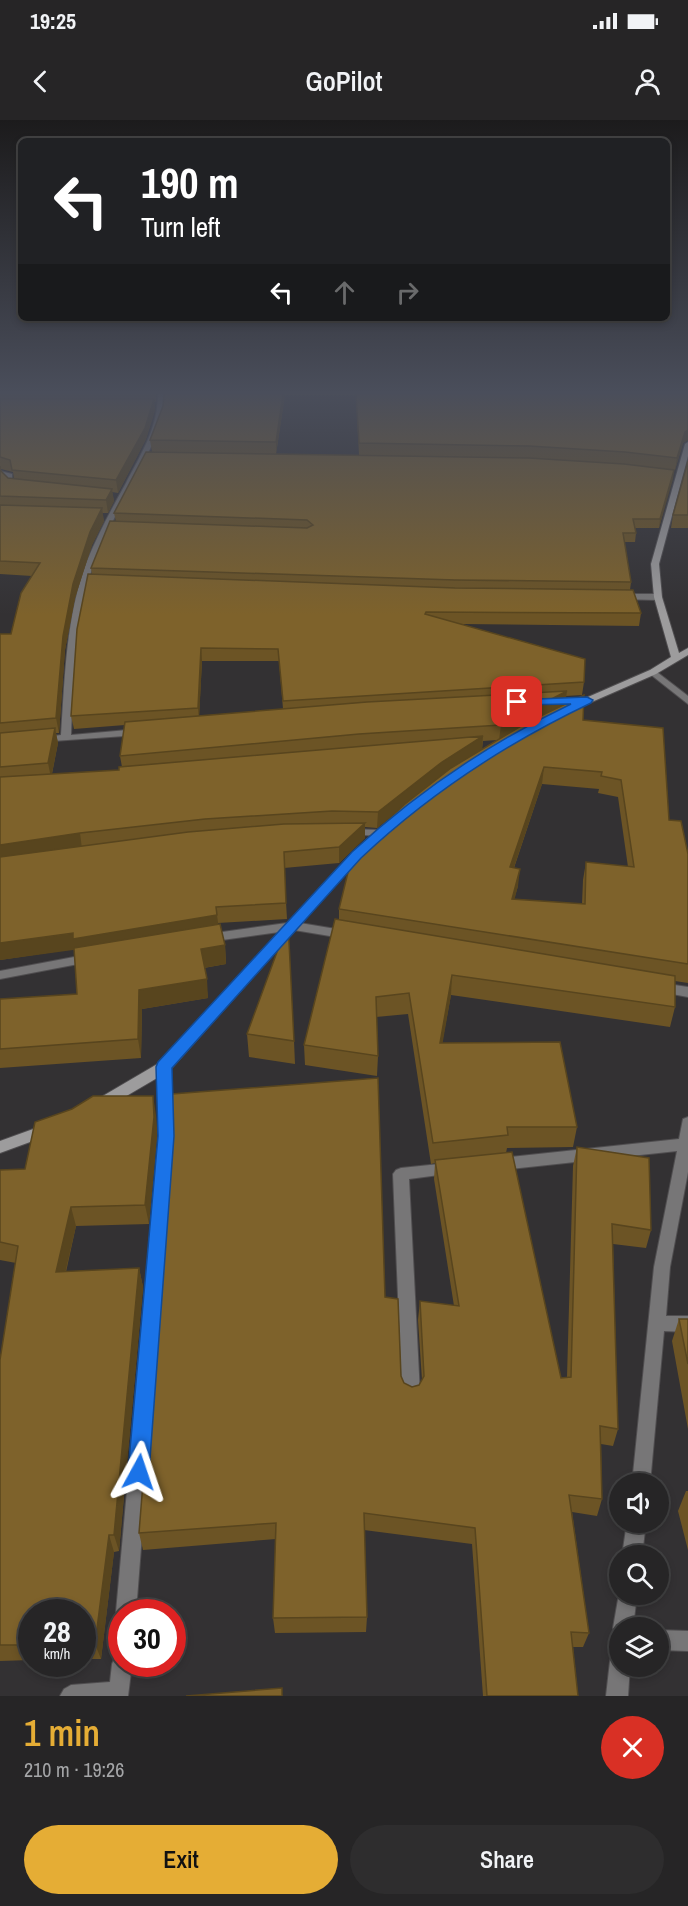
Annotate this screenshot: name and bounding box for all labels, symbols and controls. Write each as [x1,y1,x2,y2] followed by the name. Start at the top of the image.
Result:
[30,6,76,36] text: 19:25
[305,63,383,99] text: GoPilot
[24,65,57,98] icon: back
[631,65,664,98] icon: person
[141,155,239,211] text: 190 m
[42,162,120,240] icon: left
[141,209,220,245] text: Turn left
[265,276,298,309] icon: left
[328,276,361,309] icon: ahead
[391,276,424,309] icon: right
[491,676,542,727] pin
[500,685,533,718] icon: arrive
[107,1440,171,1504] position arrow
[609,1473,669,1677] map controls
[609,1473,669,1533] button: sound
[609,1545,669,1605] button: search
[108,1599,186,1677] speed limit sign: 30
[43,1611,71,1651] text: 28
[609,1617,669,1677] button: layers
[44,1643,70,1664] text: km/h
[24,1709,100,1757] text: 1 min
[601,1716,664,1779] button: close
[24,1756,124,1783] text: 210 m · 19:26
[24,1825,338,1894] button: Exit
[350,1825,664,1894] button: Share

